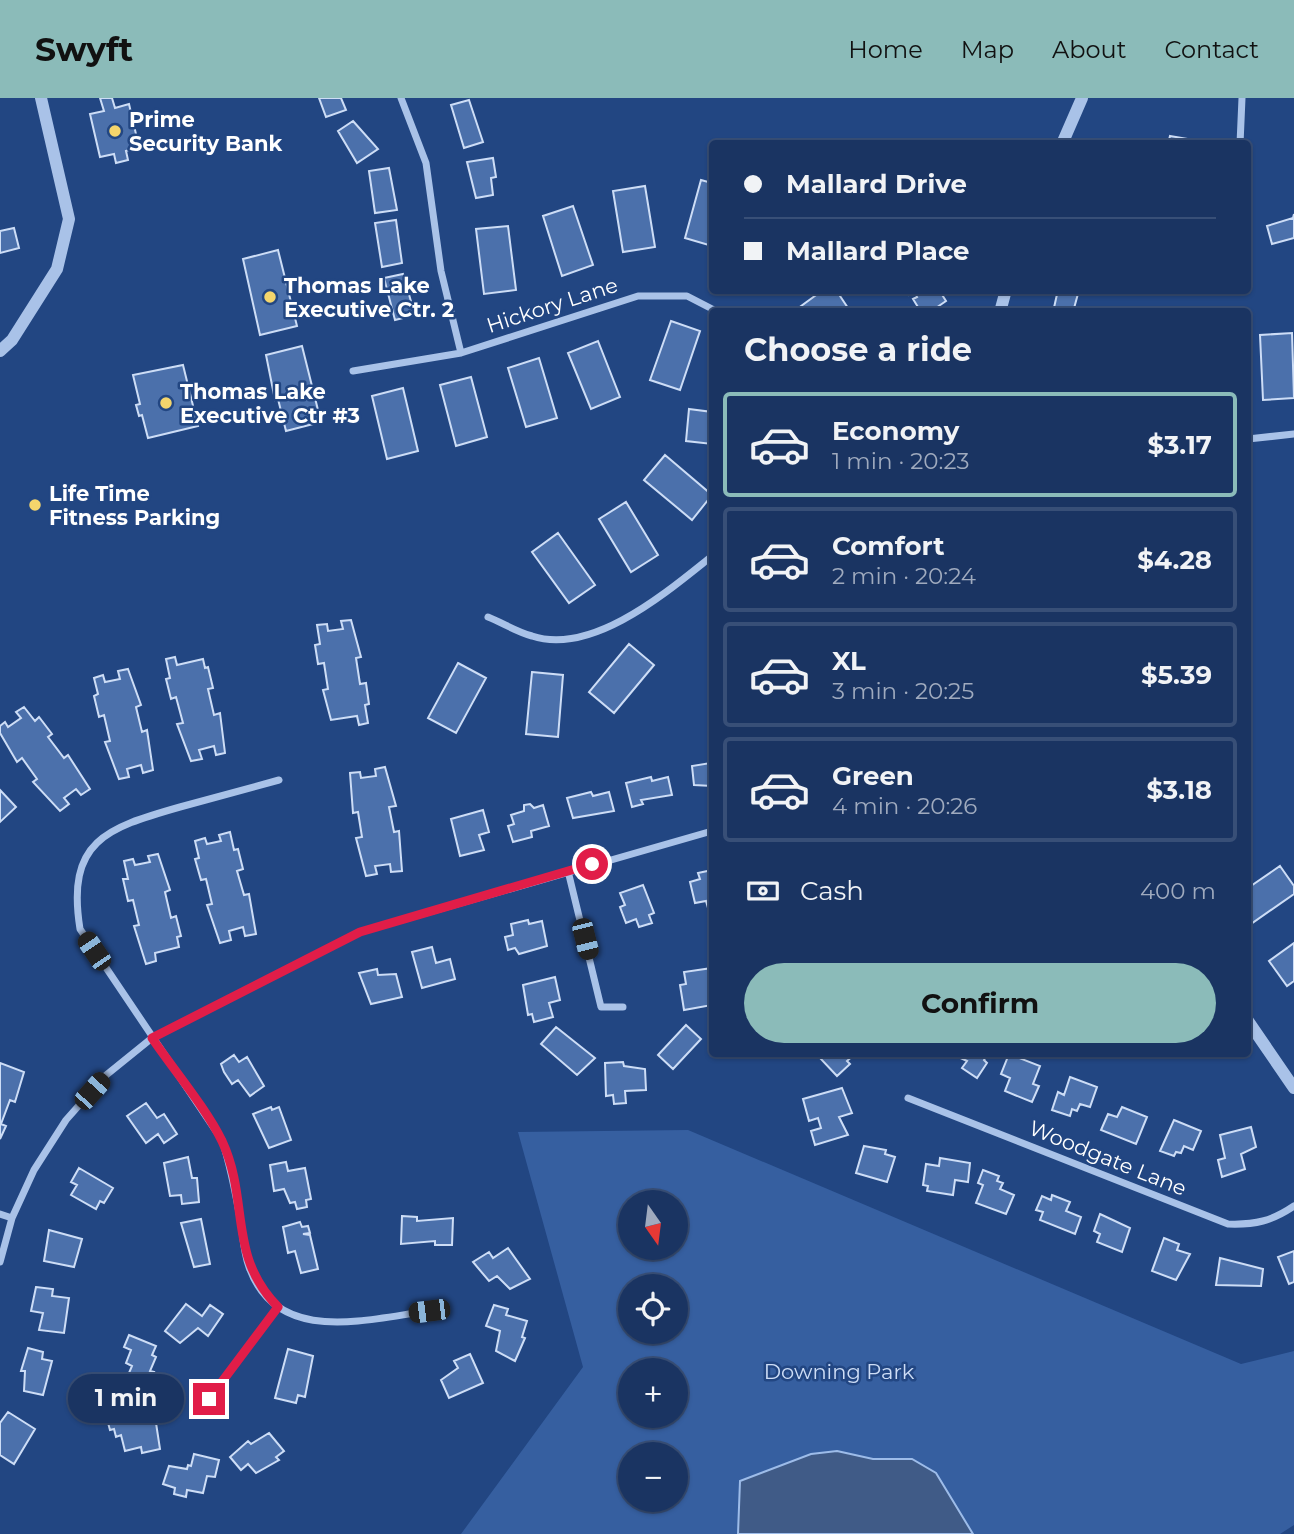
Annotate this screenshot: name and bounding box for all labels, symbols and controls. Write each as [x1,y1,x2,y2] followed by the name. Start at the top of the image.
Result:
[35,29,133,69] text: Swyft
[848,35,923,64] text: Home
[961,35,1014,64] text: Map
[1052,35,1126,64] text: About
[1164,35,1259,64] text: Contact
[129,107,282,156] place label: Prime Security Bank
[107,123,123,139] marker: Prime Security Bank
[786,168,967,200] text: Mallard Drive
[786,235,970,267] text: Mallard Place
[483,272,621,338] street label: Hickory Lane
[284,273,454,322] place label: Thomas Lake Executive Ctr. 2
[262,289,278,305] marker: Thomas Lake Executive Ctr. 2
[744,330,972,369] text: Choose a ride
[180,379,360,428] place label: Thomas Lake Executive Ctr #3
[158,395,174,411] marker: Thomas Lake Executive Ctr #3
[748,413,811,476] icon: car
[832,415,959,447] text: Economy
[1147,429,1212,461] text: $3.17
[832,447,969,475] text: 1 min · 20:23
[49,481,220,530] place label: Life Time Fitness Parking
[27,497,43,513] marker: Life Time Fitness Parking
[748,528,811,591] icon: car
[832,530,944,562] text: Comfort
[1137,544,1212,576] text: $4.28
[832,562,976,590] text: 2 min · 20:24
[748,643,811,706] icon: car
[832,645,866,677] text: XL
[1141,659,1212,691] text: $5.39
[832,677,974,705] text: 3 min · 20:25
[748,758,811,821] icon: car
[832,760,914,792] text: Green
[1146,774,1212,806] text: $3.18
[832,792,977,820] text: 4 min · 20:26
[576,848,608,880] route start
[744,872,782,910] icon: cash
[800,875,864,907] text: Cash
[1140,877,1216,905] text: 400 m
[570,916,601,962] car
[74,928,115,974] car
[744,963,1216,1043] button: Confirm
[71,1068,114,1114] car
[1026,1115,1190,1201] street label: Woodgate Lane
[618,1190,688,1260] north arrow
[618,1190,688,1512] map controls
[618,1274,688,1344] button: locate
[407,1298,452,1324] car
[618,1358,688,1428] button: +
[764,1359,915,1384] park label: Downing Park
[69,1374,184,1424] callout: 1 min
[193,1383,225,1415] route end
[95,1384,157,1412] text: 1 min
[618,1442,688,1512] button: −

